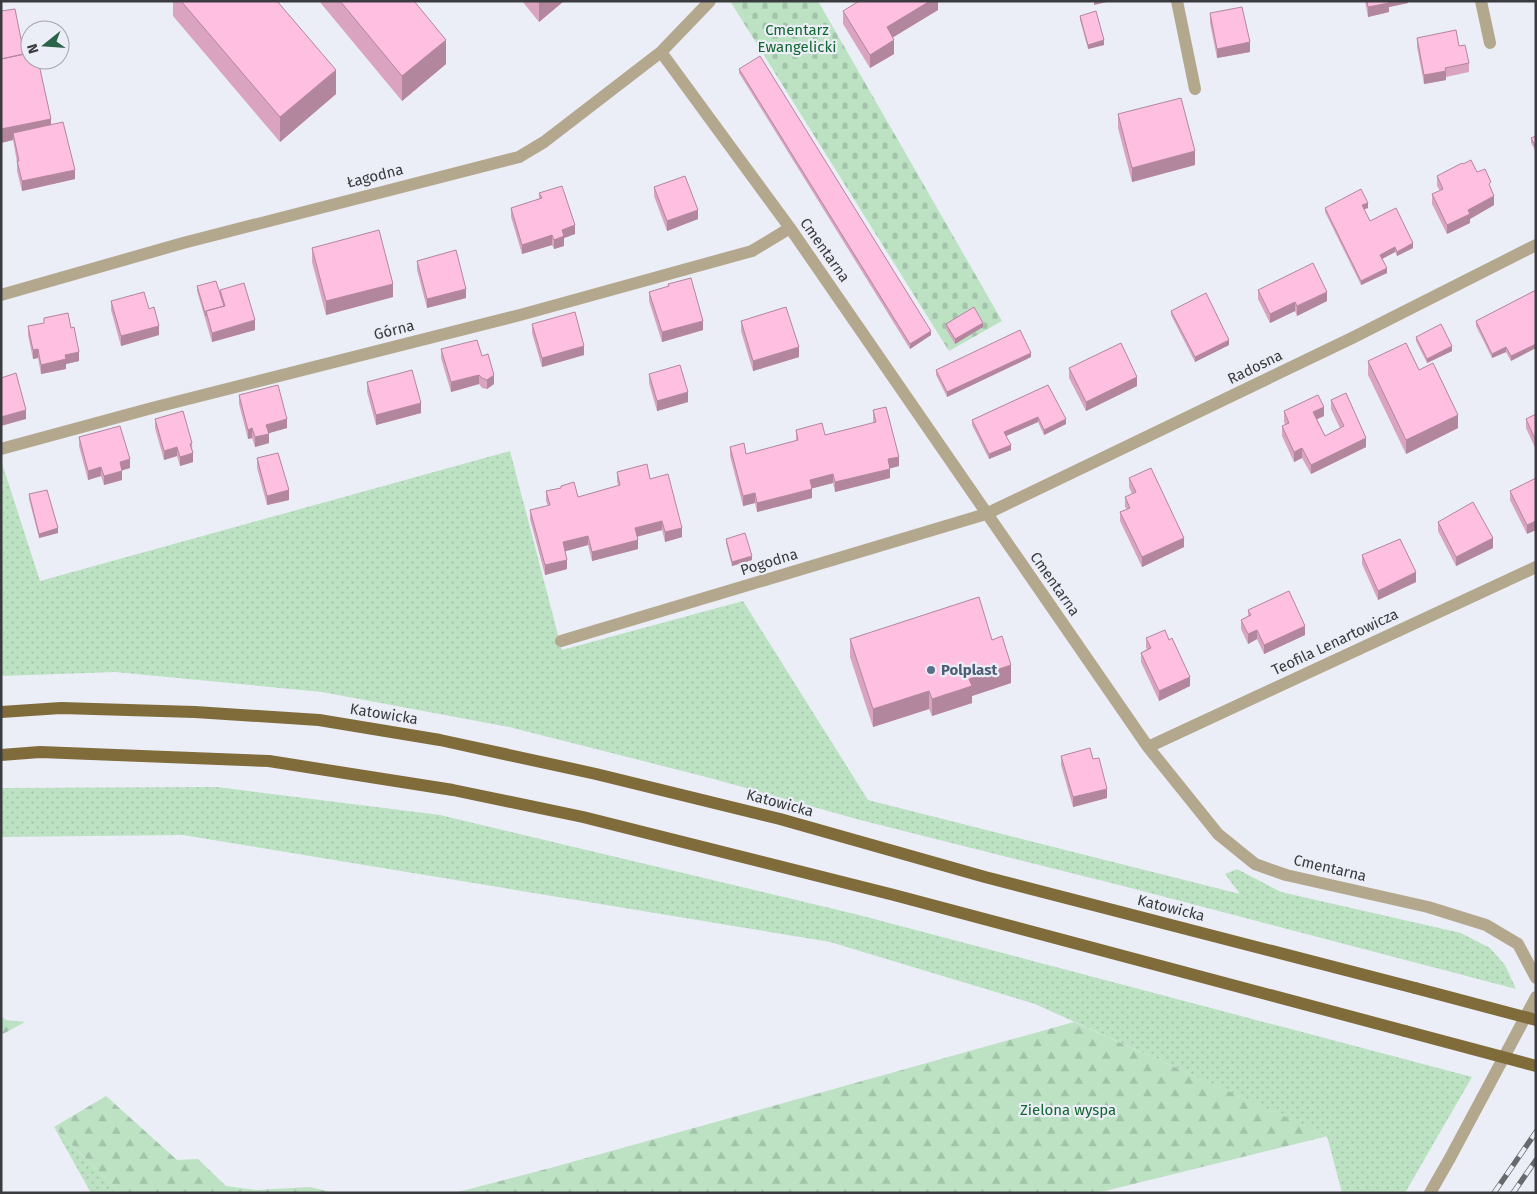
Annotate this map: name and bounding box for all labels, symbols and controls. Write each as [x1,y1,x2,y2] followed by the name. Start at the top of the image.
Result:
[20,20,70,70] north arrow
[758,21,836,56] park label: Cmentarz Ewangelicki
[24,42,43,56] text: N
[345,160,405,192] street label: Łagodna
[796,214,854,286] street label: Cmentarna
[372,316,416,344] street label: Górna
[1225,346,1285,388] street label: Radosna
[738,545,800,579] street label: Pogodna
[1026,548,1084,620] street label: Cmentarna
[1269,605,1401,679] street label: Teofila Lenartowicza
[941,661,997,679] place label: Polplast
[925,664,937,676] marker: Polplast
[349,700,419,728] street label: Katowicka
[745,785,815,821] street label: Katowicka
[1292,851,1368,885] street label: Cmentarna
[1136,891,1206,925] street label: Katowicka
[1020,1101,1116,1119] park label: Zielona wyspa

